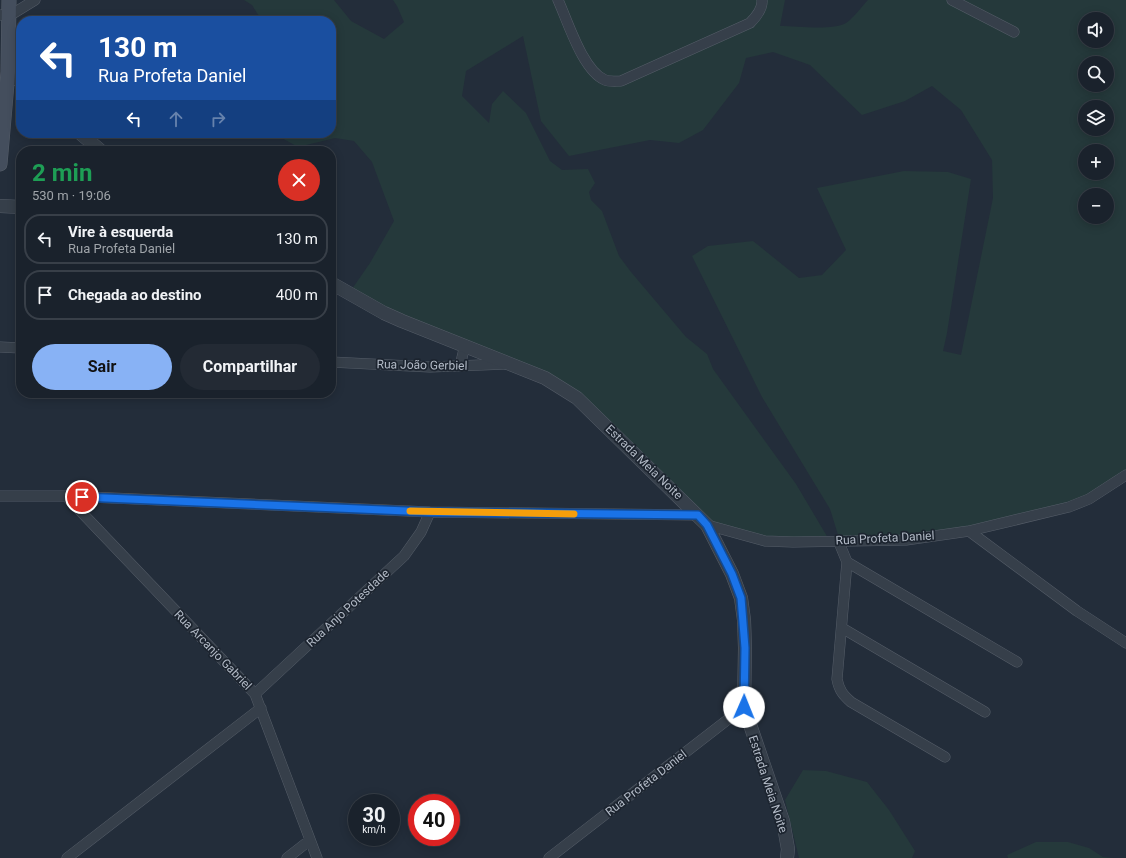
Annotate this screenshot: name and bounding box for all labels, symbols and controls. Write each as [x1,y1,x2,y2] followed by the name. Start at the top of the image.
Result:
[1078,12,1114,224] map controls
[1078,12,1114,48] button: sound
[98,31,177,64] text: 130 m
[32,32,84,84] icon: left
[1078,56,1114,92] button: search
[98,65,246,86] text: Rua Profeta Daniel
[1078,100,1114,136] button: layers
[123,108,145,130] icon: left
[165,108,187,130] icon: ahead
[207,108,229,130] icon: right
[1078,144,1114,180] button: +
[32,159,92,187] text: 2 min
[278,159,320,201] button: close
[32,188,111,203] text: 530 m · 19:06
[1078,188,1114,224] button: −
[68,223,173,241] text: Vire à esquerda
[34,228,56,250] icon: left
[276,230,318,248] text: 130 m
[68,241,175,256] text: Rua Profeta Daniel
[34,284,56,306] icon: arrive
[68,286,202,304] text: Chegada ao destino
[276,286,318,304] text: 400 m
[32,344,172,390] button: Sair
[180,344,320,390] button: Compartilhar
[376,357,468,373] street label: Rua João Gerbiel
[603,422,685,502] street label: Estrada Meia Noite
[65,480,99,514] pin
[71,486,93,508] icon: arrive
[835,528,935,548] street label: Rua Profeta Daniel
[304,566,392,650] street label: Rua Anjo Potesdade
[171,607,255,693] street label: Rua Arcanjo Gabriel
[723,686,765,728] position arrow
[746,734,790,834] street label: Estrada Meia Noite
[603,747,689,819] street label: Rua Profeta Daniel
[408,794,460,846] speed limit sign: 40
[363,803,385,827] text: 30
[362,824,386,835] text: km/h

